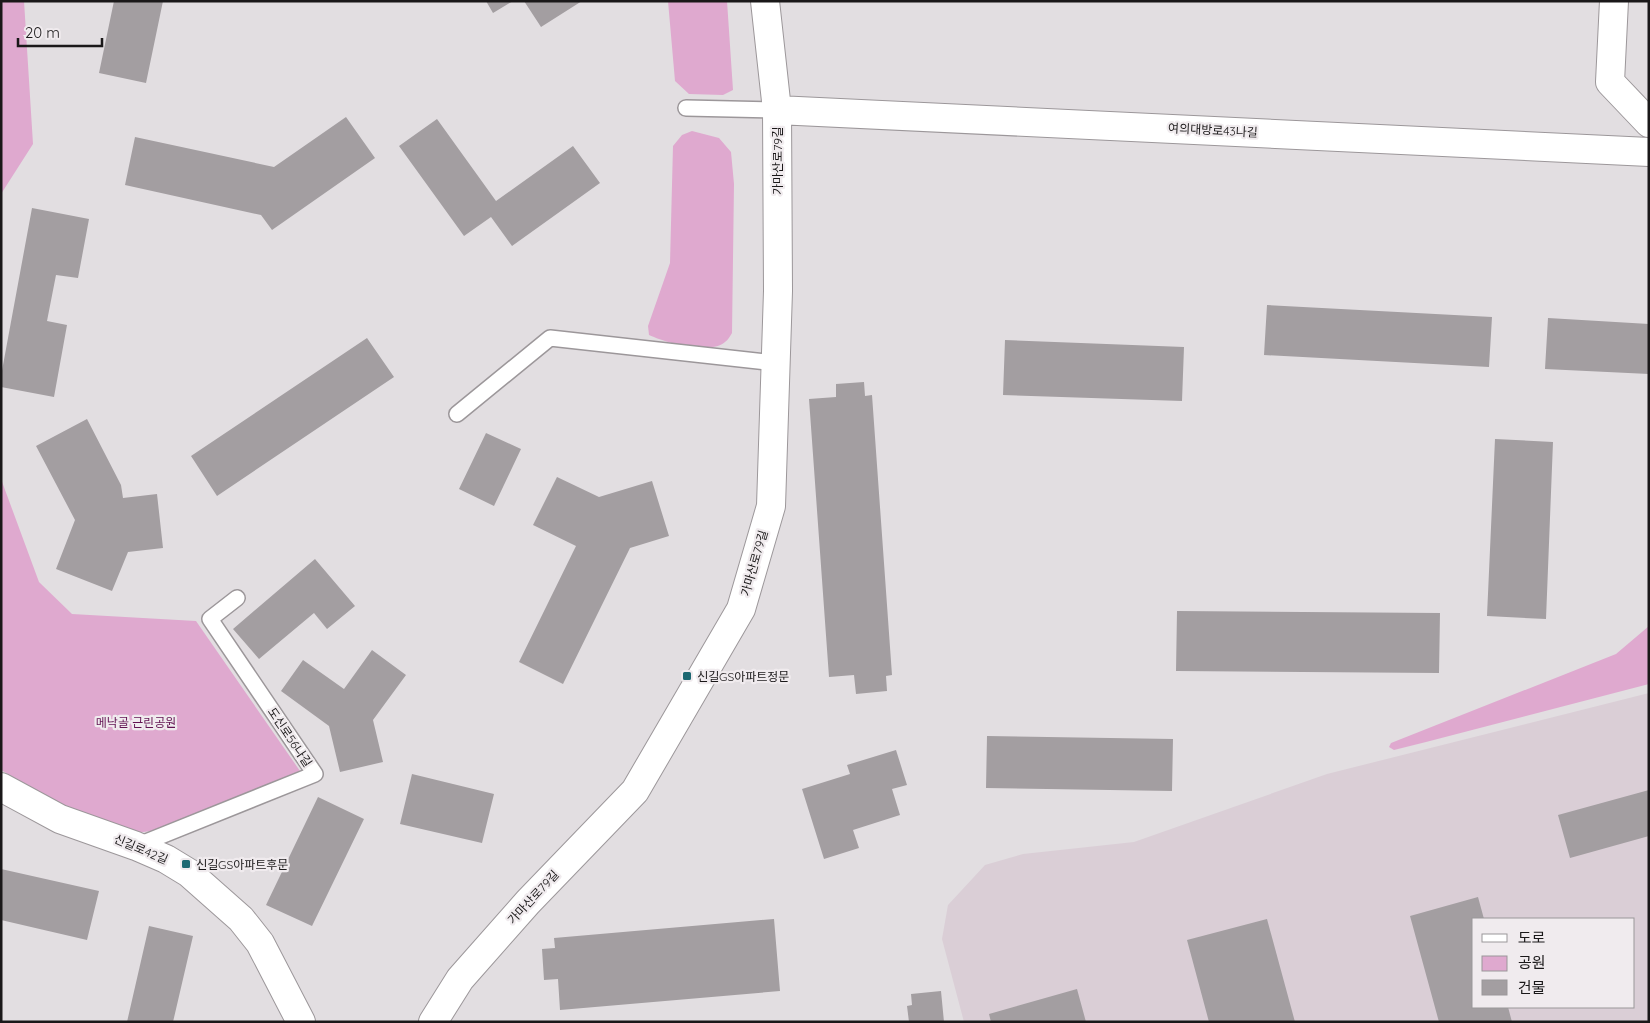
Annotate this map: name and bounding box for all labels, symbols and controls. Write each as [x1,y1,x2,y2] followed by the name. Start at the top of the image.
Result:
[18,15,101,47] scale bar
[25,23,60,42] text: 20 m
[1168,120,1258,140] street label: 여의대방로43나길
[770,127,785,195] street label: 가마산로79길
[737,528,771,598] street label: 가마산로79길
[697,669,789,684] place label: 신길GS아파트정문
[681,670,693,682] marker: 신길GS아파트정문
[265,705,315,769] street label: 도신로56나길
[96,715,176,730] park label: 메낙골 근린공원
[112,831,170,867] street label: 신길로42길
[196,857,288,872] place label: 신길GS아파트후문
[180,858,192,870] marker: 신길GS아파트후문
[504,867,562,927] street label: 가마산로79길
[1472,918,1635,1008] legend
[1518,928,1546,947] text: 도로
[1518,953,1546,972] text: 공원
[1518,978,1546,997] text: 건물

